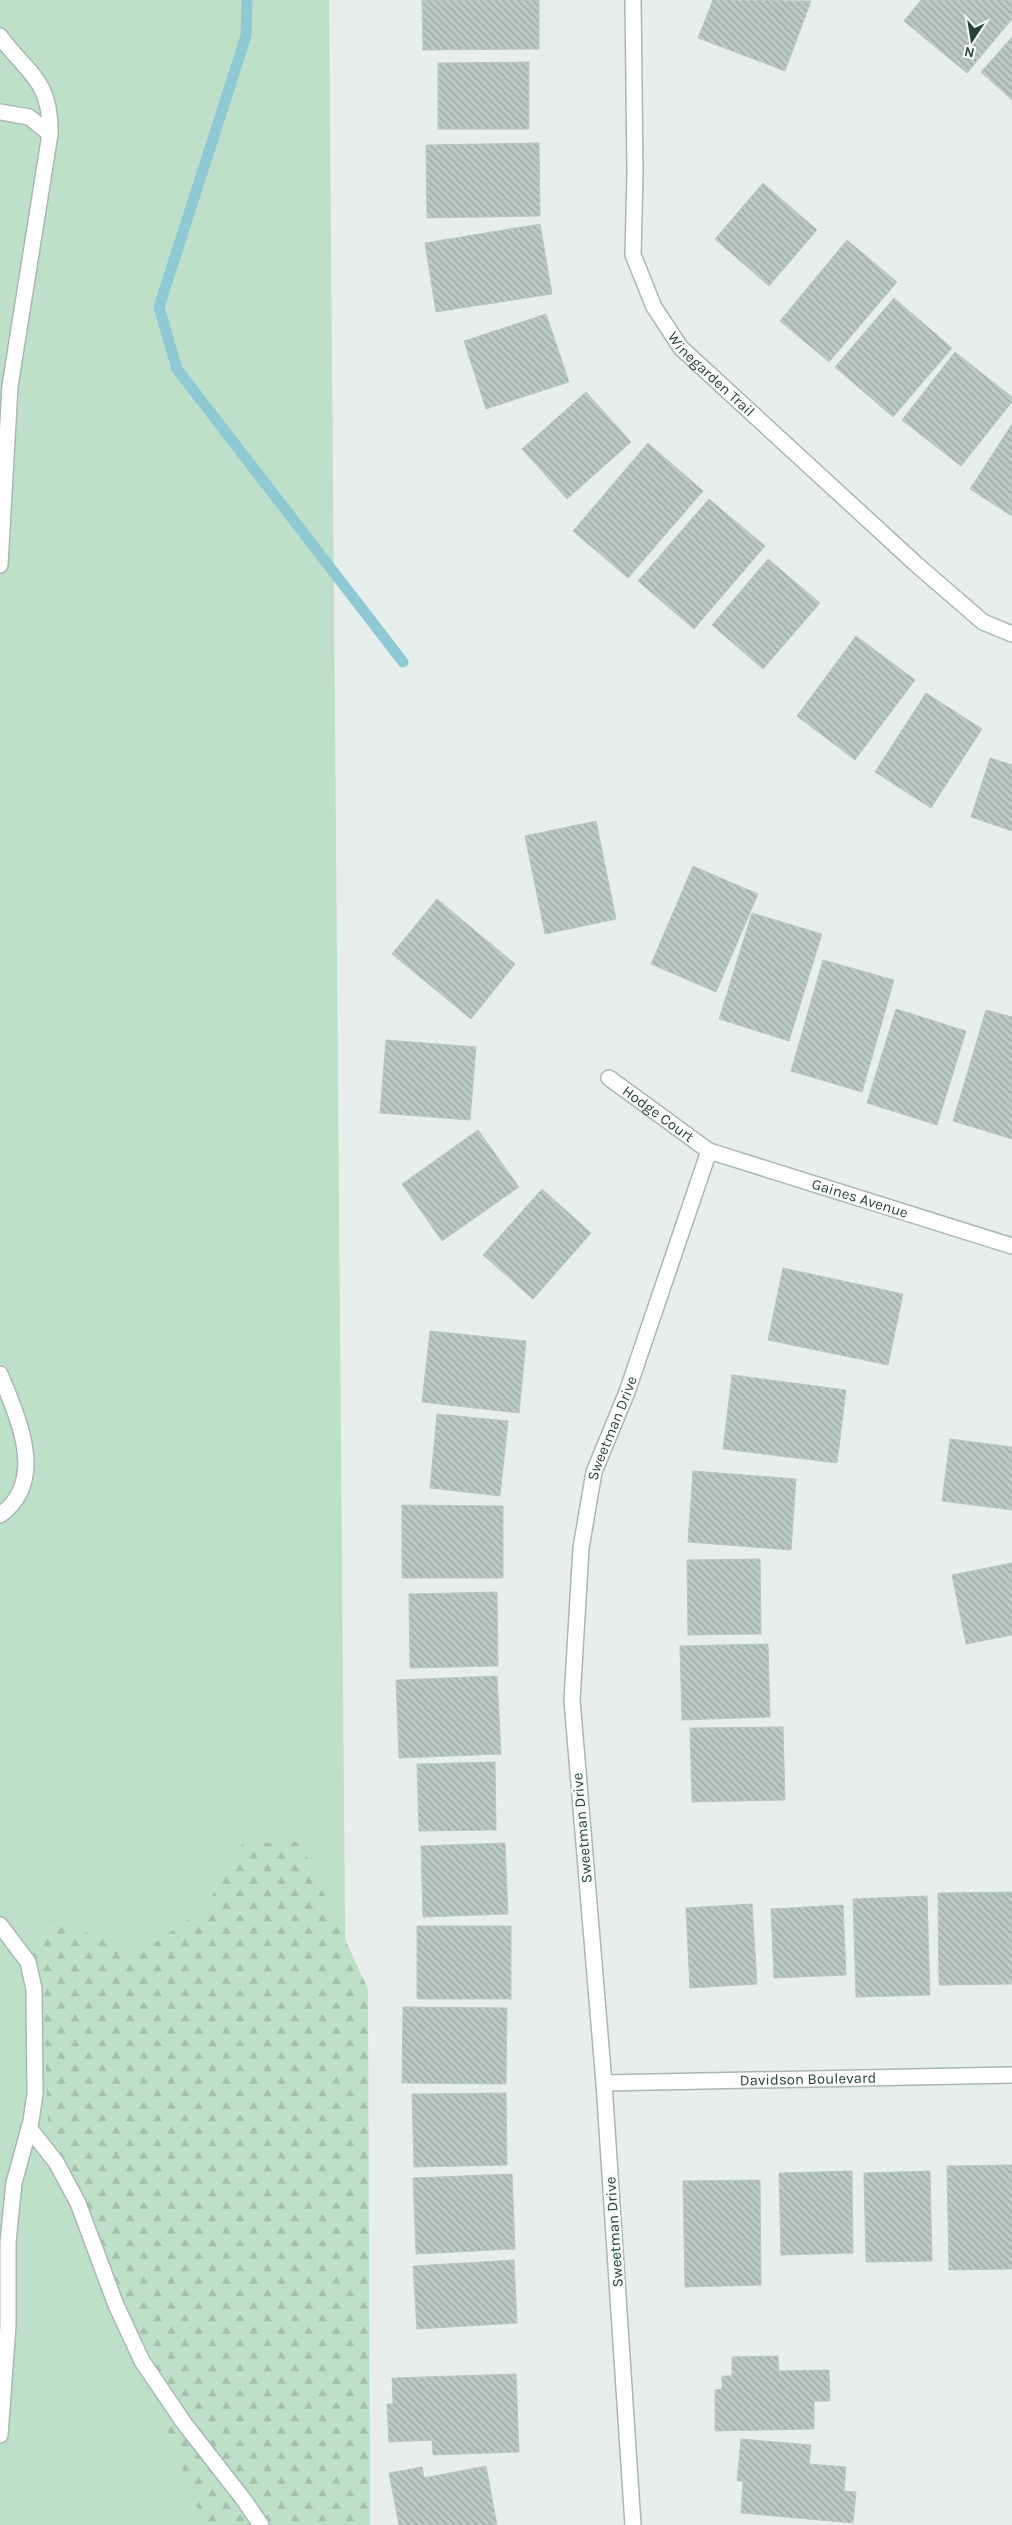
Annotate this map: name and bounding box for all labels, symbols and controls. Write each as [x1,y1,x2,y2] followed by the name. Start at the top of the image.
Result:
[947,15,997,65] north arrow
[963,43,976,62] text: N
[664,328,759,420] street label: Winegarden Trail
[619,1082,698,1146] street label: Hodge Court
[810,1175,910,1222] street label: Gaines Avenue
[584,1374,641,1482] street label: Sweetman Drive
[568,1772,596,1884] street label: Sweetman Drive
[740,2069,876,2089] street label: Davidson Boulevard
[601,2176,627,2288] street label: Sweetman Drive

